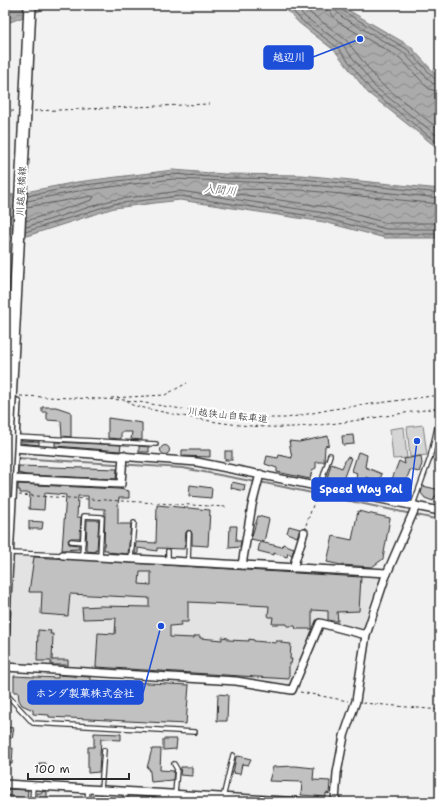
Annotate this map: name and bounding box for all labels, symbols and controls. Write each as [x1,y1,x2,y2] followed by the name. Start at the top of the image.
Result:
[264,46,313,69] callout: 越辺川
[273,50,306,65] text: 越辺川
[13,166,29,216] street label: 川越栗橋線
[203,181,237,199] water label: 入間川
[188,404,268,426] street label: 川越狭山自転車道
[312,478,411,501] callout: Speed Way Pal
[319,482,403,497] text: Speed Way Pal
[28,681,143,704] callout: ホンダ製菓株式会社
[36,686,135,701] text: ホンダ製菓株式会社
[28,755,129,781] scale bar
[34,761,70,777] text: 100 m

